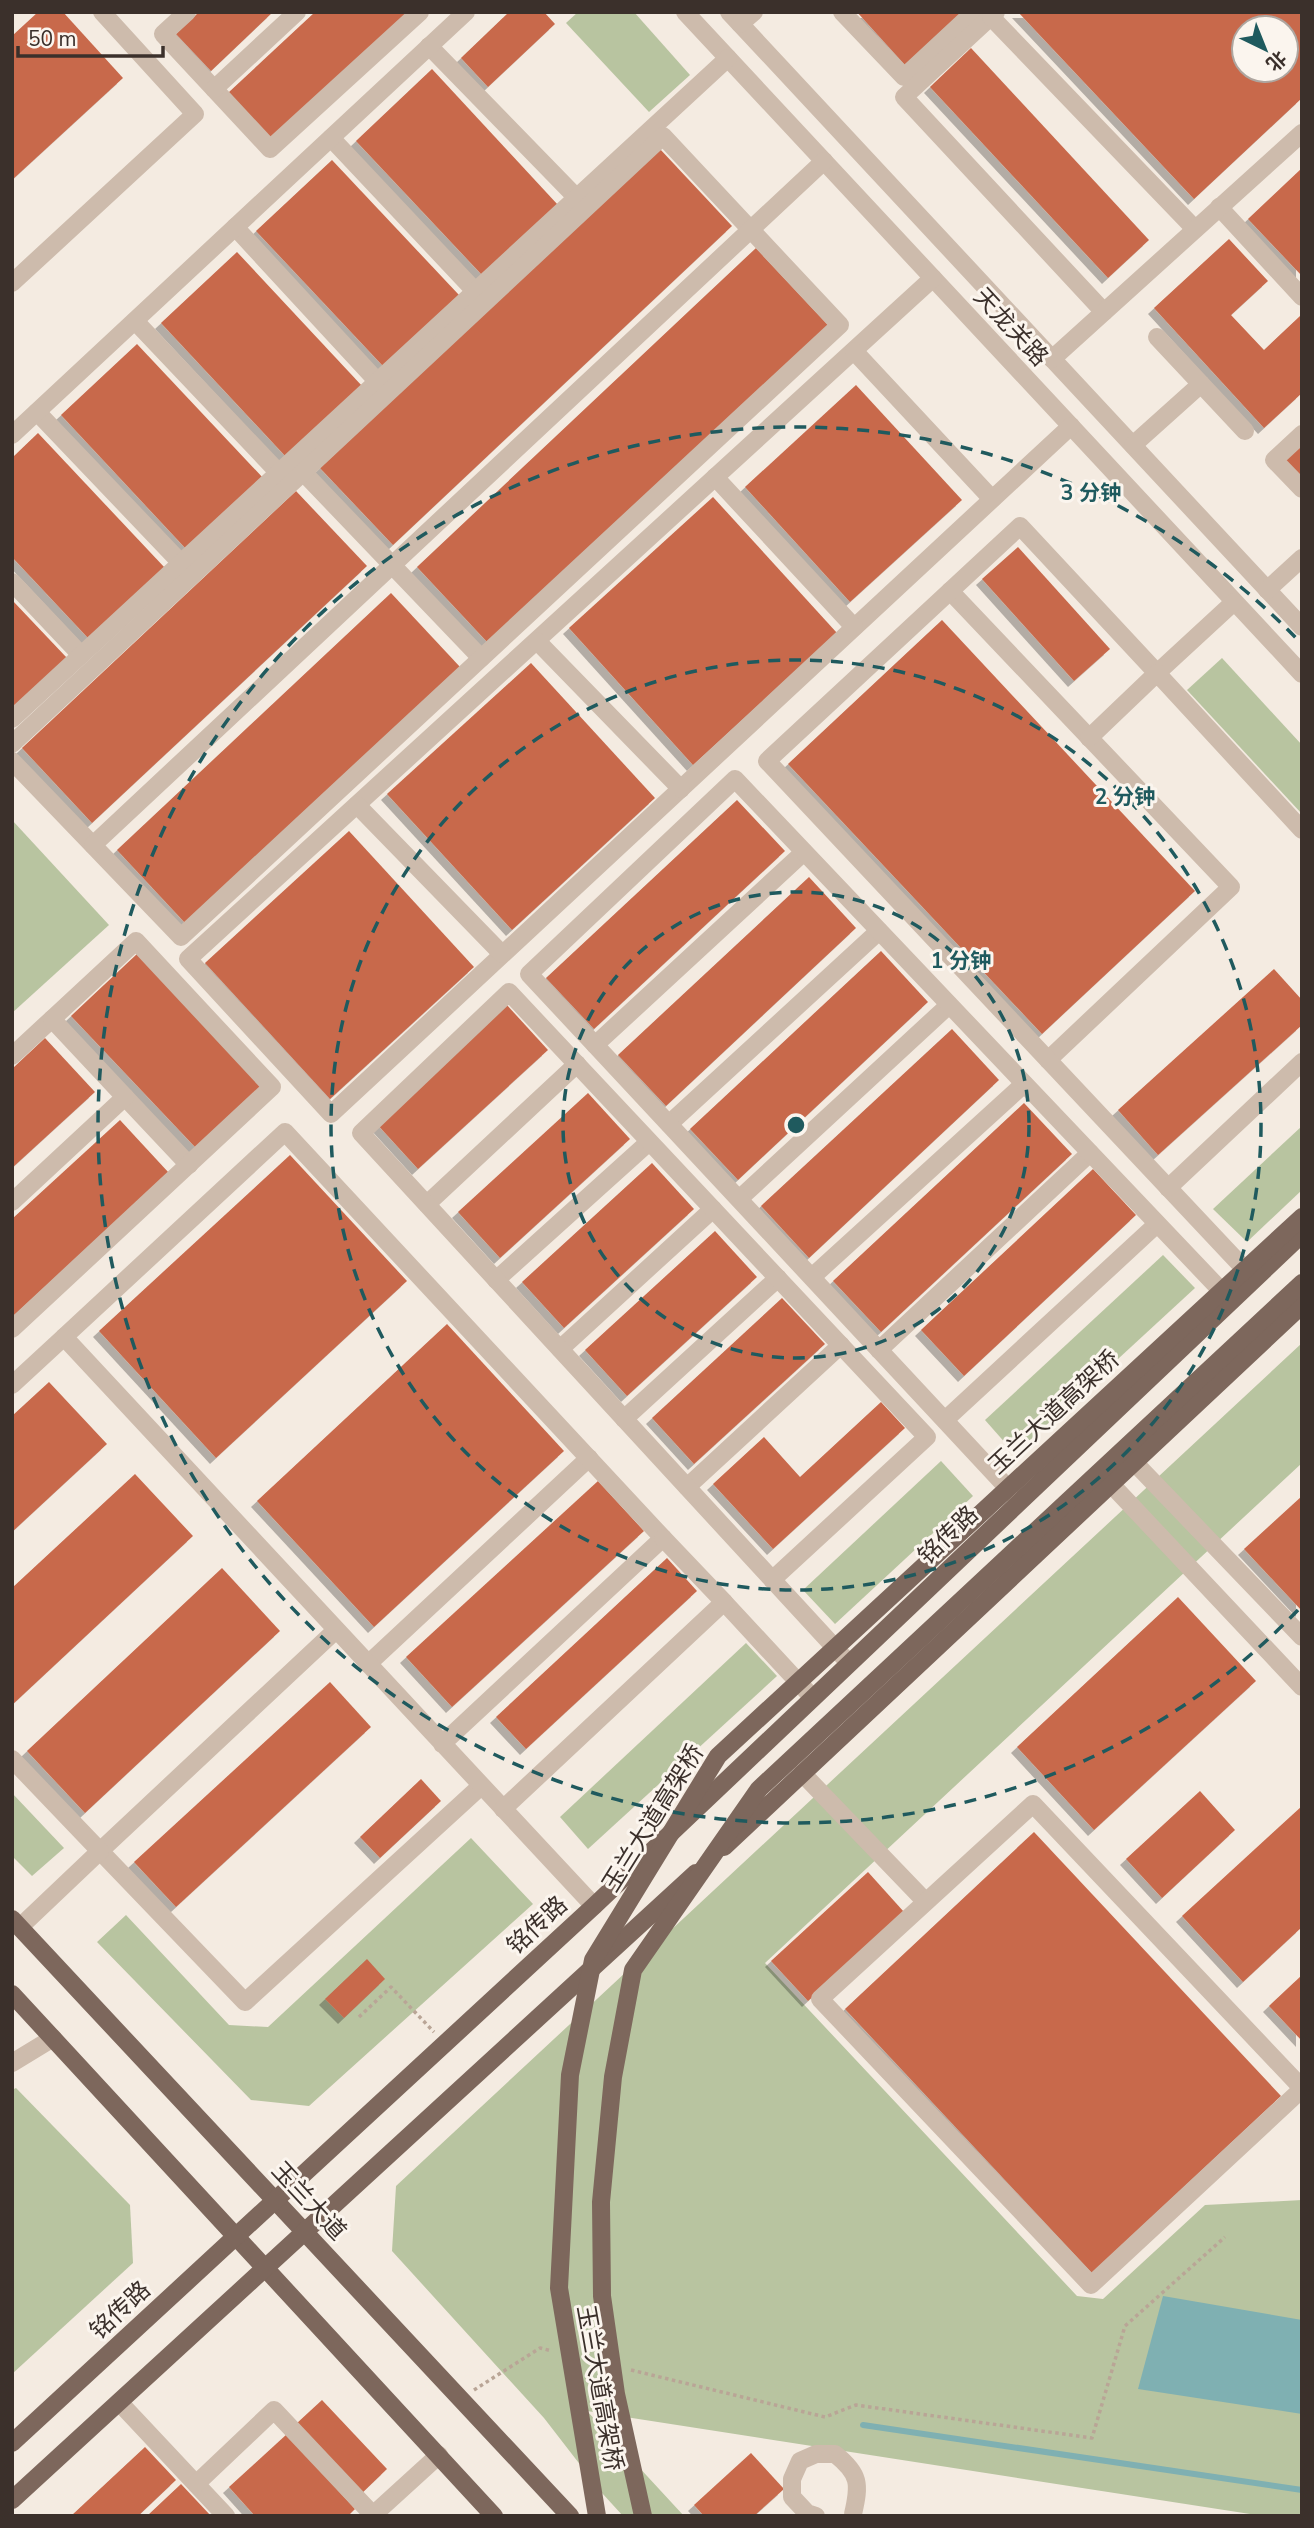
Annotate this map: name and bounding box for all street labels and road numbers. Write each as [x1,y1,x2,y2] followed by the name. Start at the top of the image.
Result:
[967,281,1055,373] street label: 天龙关路
[982,1343,1126,1481] street label: 玉兰大道高架桥
[911,1498,985,1572] street label: 铭传路
[595,1738,711,1898] street label: 玉兰大道高架桥
[500,1889,574,1961] street label: 铭传路
[265,2155,353,2247] street label: 玉兰大道
[83,2274,157,2346] street label: 铭传路
[570,2302,630,2474] street label: 玉兰大道高架桥

